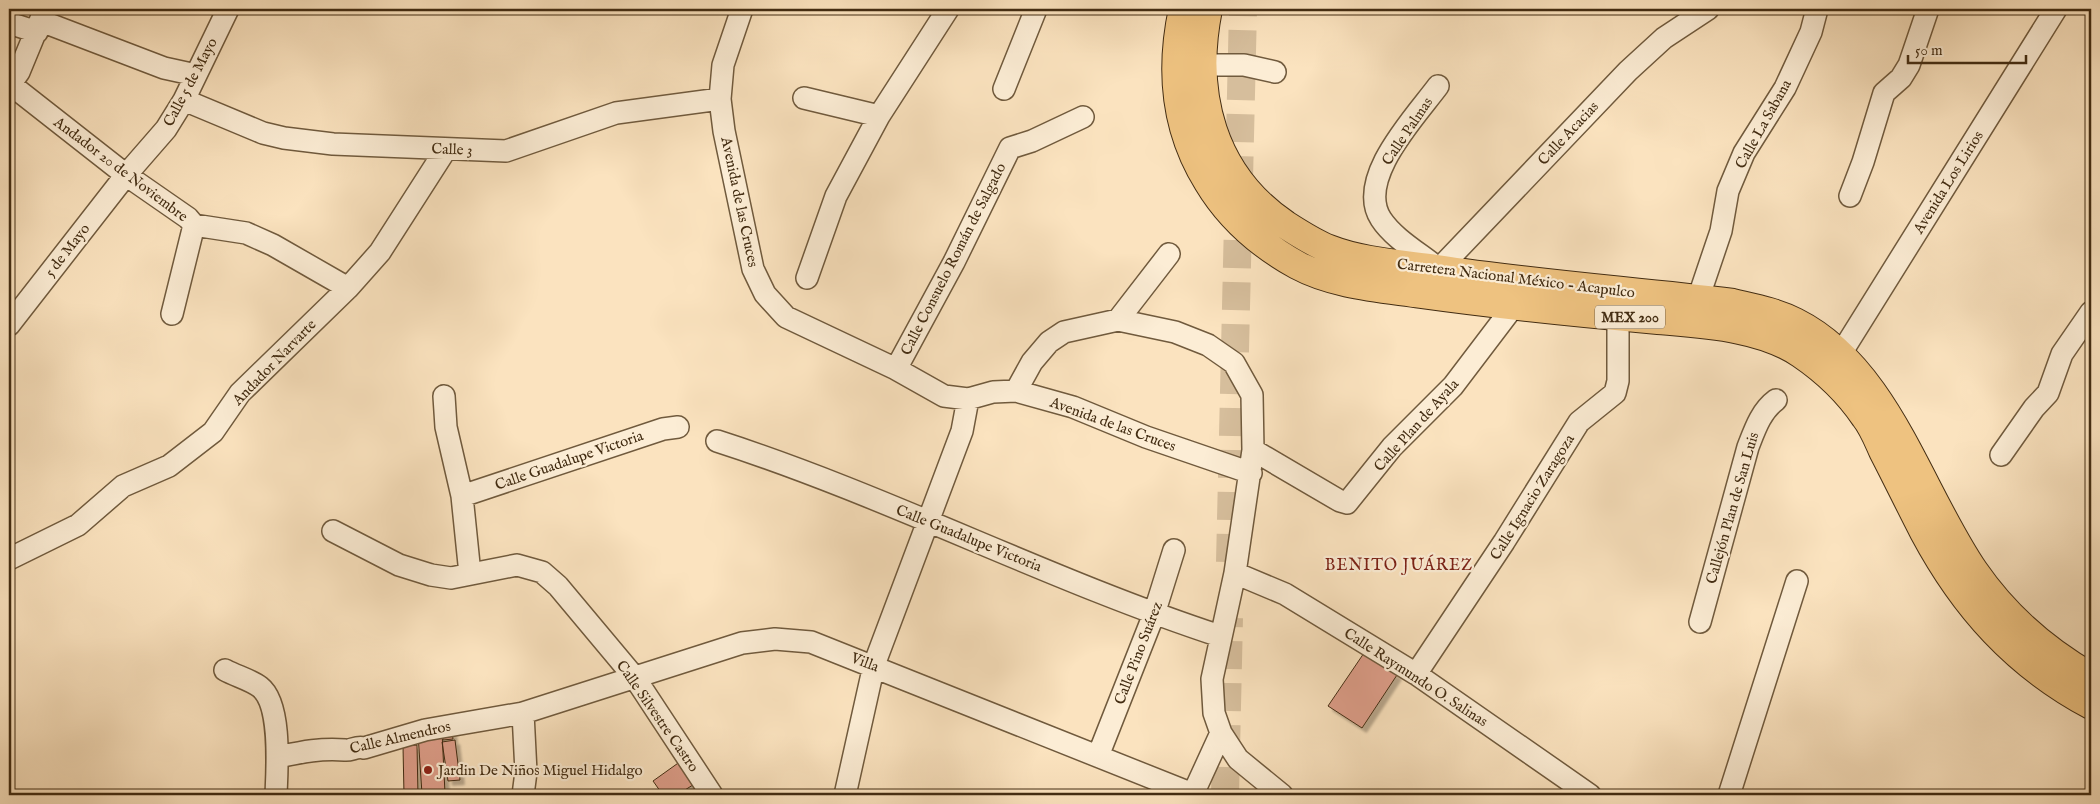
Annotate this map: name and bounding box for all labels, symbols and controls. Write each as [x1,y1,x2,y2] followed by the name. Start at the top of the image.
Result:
[1908,32,2025,64] scale bar
[159,35,222,130] street label: Calle 5 de Mayo
[1915,41,1943,60] text: 50 m
[1731,76,1796,172] street label: Calle La Sabana
[1378,94,1437,169] street label: Calle Palmas
[1534,97,1603,169] street label: Calle Acacias
[49,112,192,226] street label: Andador 20 de Noviembre
[1909,127,1988,238] street label: Avenida Los Lirios
[716,134,763,269] street label: Avenida de las Cruces
[431,139,473,160] street label: Calle 3
[897,160,1010,359] street label: Calle Consuelo Román de Salgado
[41,220,94,281] street label: 5 de Mayo
[1396,254,1636,303] street label: Carretera Nacional México - Acapulco
[1595,306,1665,328] road number: MEX 200
[228,315,320,410] street label: Andador Narvarte
[1370,375,1463,476] street label: Calle Plan de Ayala
[1046,392,1178,456] street label: Avenida de las Cruces
[492,426,646,495] street label: Calle Guadalupe Victoria
[1486,430,1579,564] street label: Calle Ignacio Zaragoza
[1702,430,1763,586] street label: Callejón Plan de San Luis
[893,501,1045,577] street label: Calle Guadalupe Victoria
[1325,554,1473,576] district label: BENITO JUÁREZ
[1110,599,1167,707] street label: Calle Pino Suárez
[1340,624,1491,731] street label: Calle Raymundo O. Salinas
[847,648,882,677] street label: Villa
[612,657,703,776] street label: Calle Silvestre Castro
[348,717,452,758] street label: Calle Almendros
[436,761,643,780] place label: Jardin De Niños Miguel Hidalgo
[422,764,434,776] marker: Jardin De Niños Miguel Hidalgo

